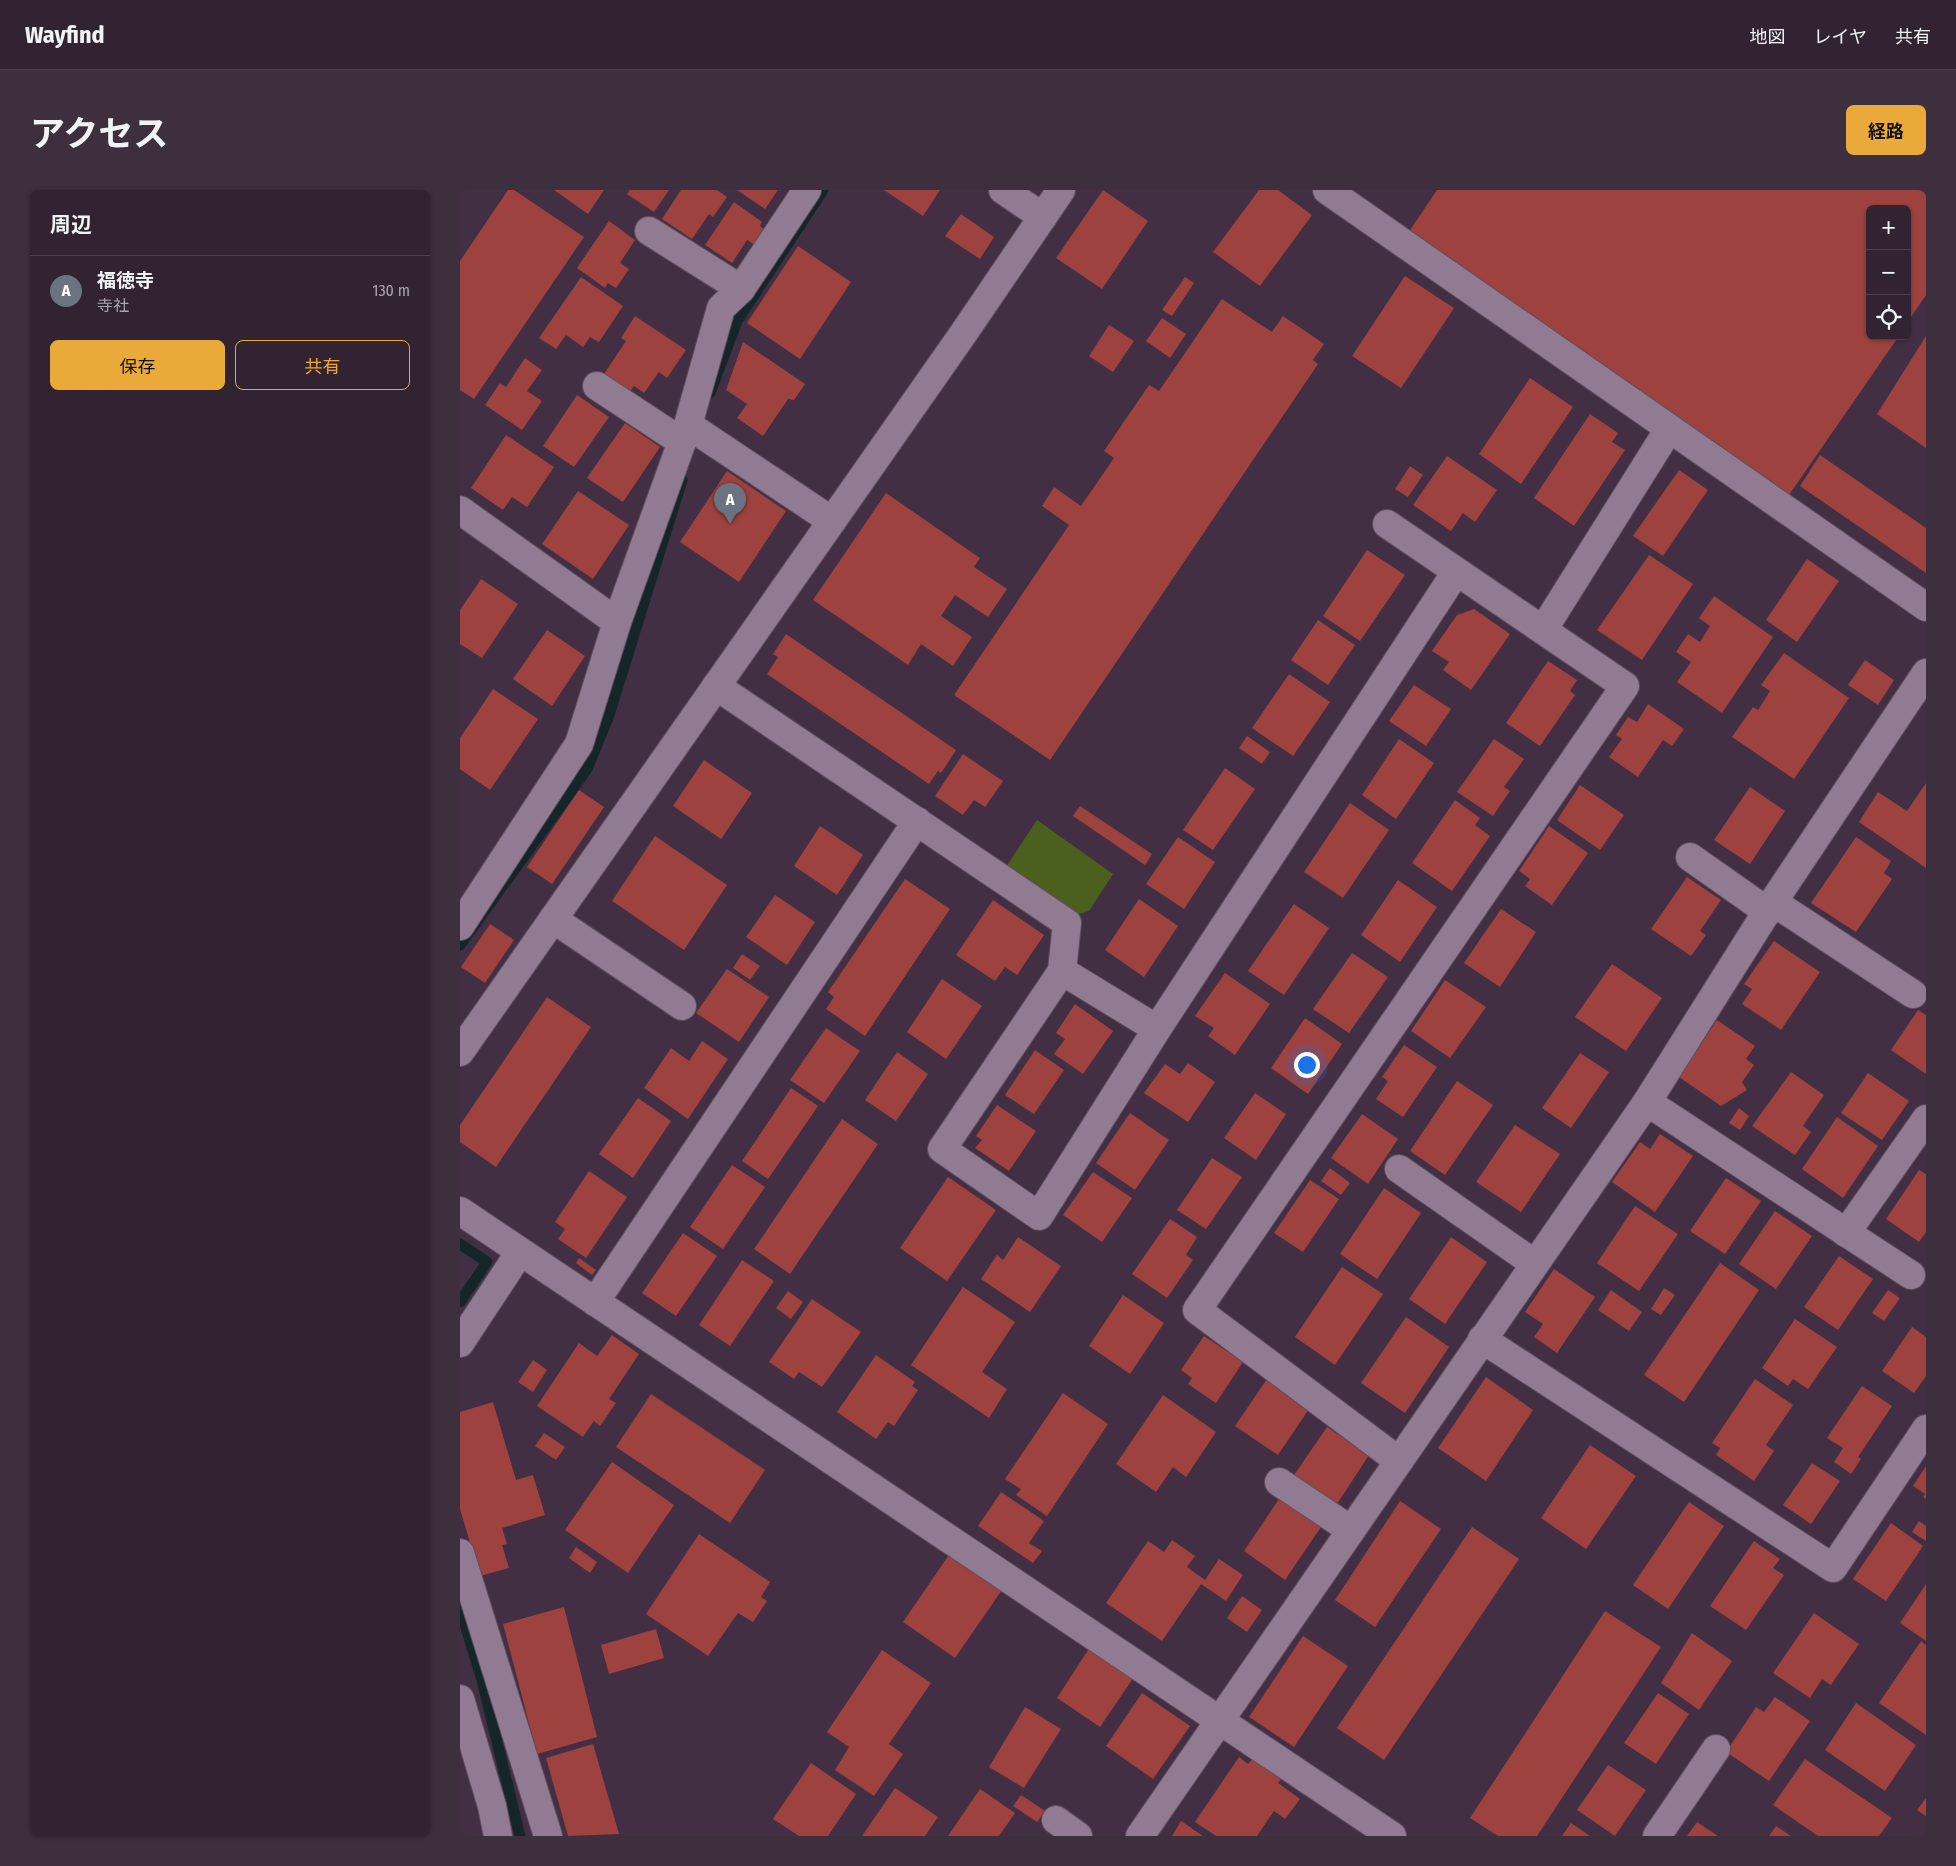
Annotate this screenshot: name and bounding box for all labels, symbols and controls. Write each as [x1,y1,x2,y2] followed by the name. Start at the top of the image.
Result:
[25,21,105,49] text: Wayfind
[1750,26,1786,48] text: 地図
[1814,26,1867,48] text: レイヤ
[1895,26,1931,48] text: 共有
[1846,105,1926,155] button: 経路
[30,113,168,155] text: アクセス
[1866,205,1911,340] map controls
[1866,205,1911,250] button: +
[50,212,92,238] text: 周辺
[1866,250,1911,295] button: −
[97,269,154,292] text: 福徳寺
[62,281,70,300] text: A
[372,281,410,300] text: 130 m
[1866,295,1911,340] button: locate
[97,296,129,315] text: 寺社
[50,340,225,390] button: 保存
[235,340,410,390] button: 共有
[714,483,746,524] pin: A
[1294,1052,1320,1078] your location

